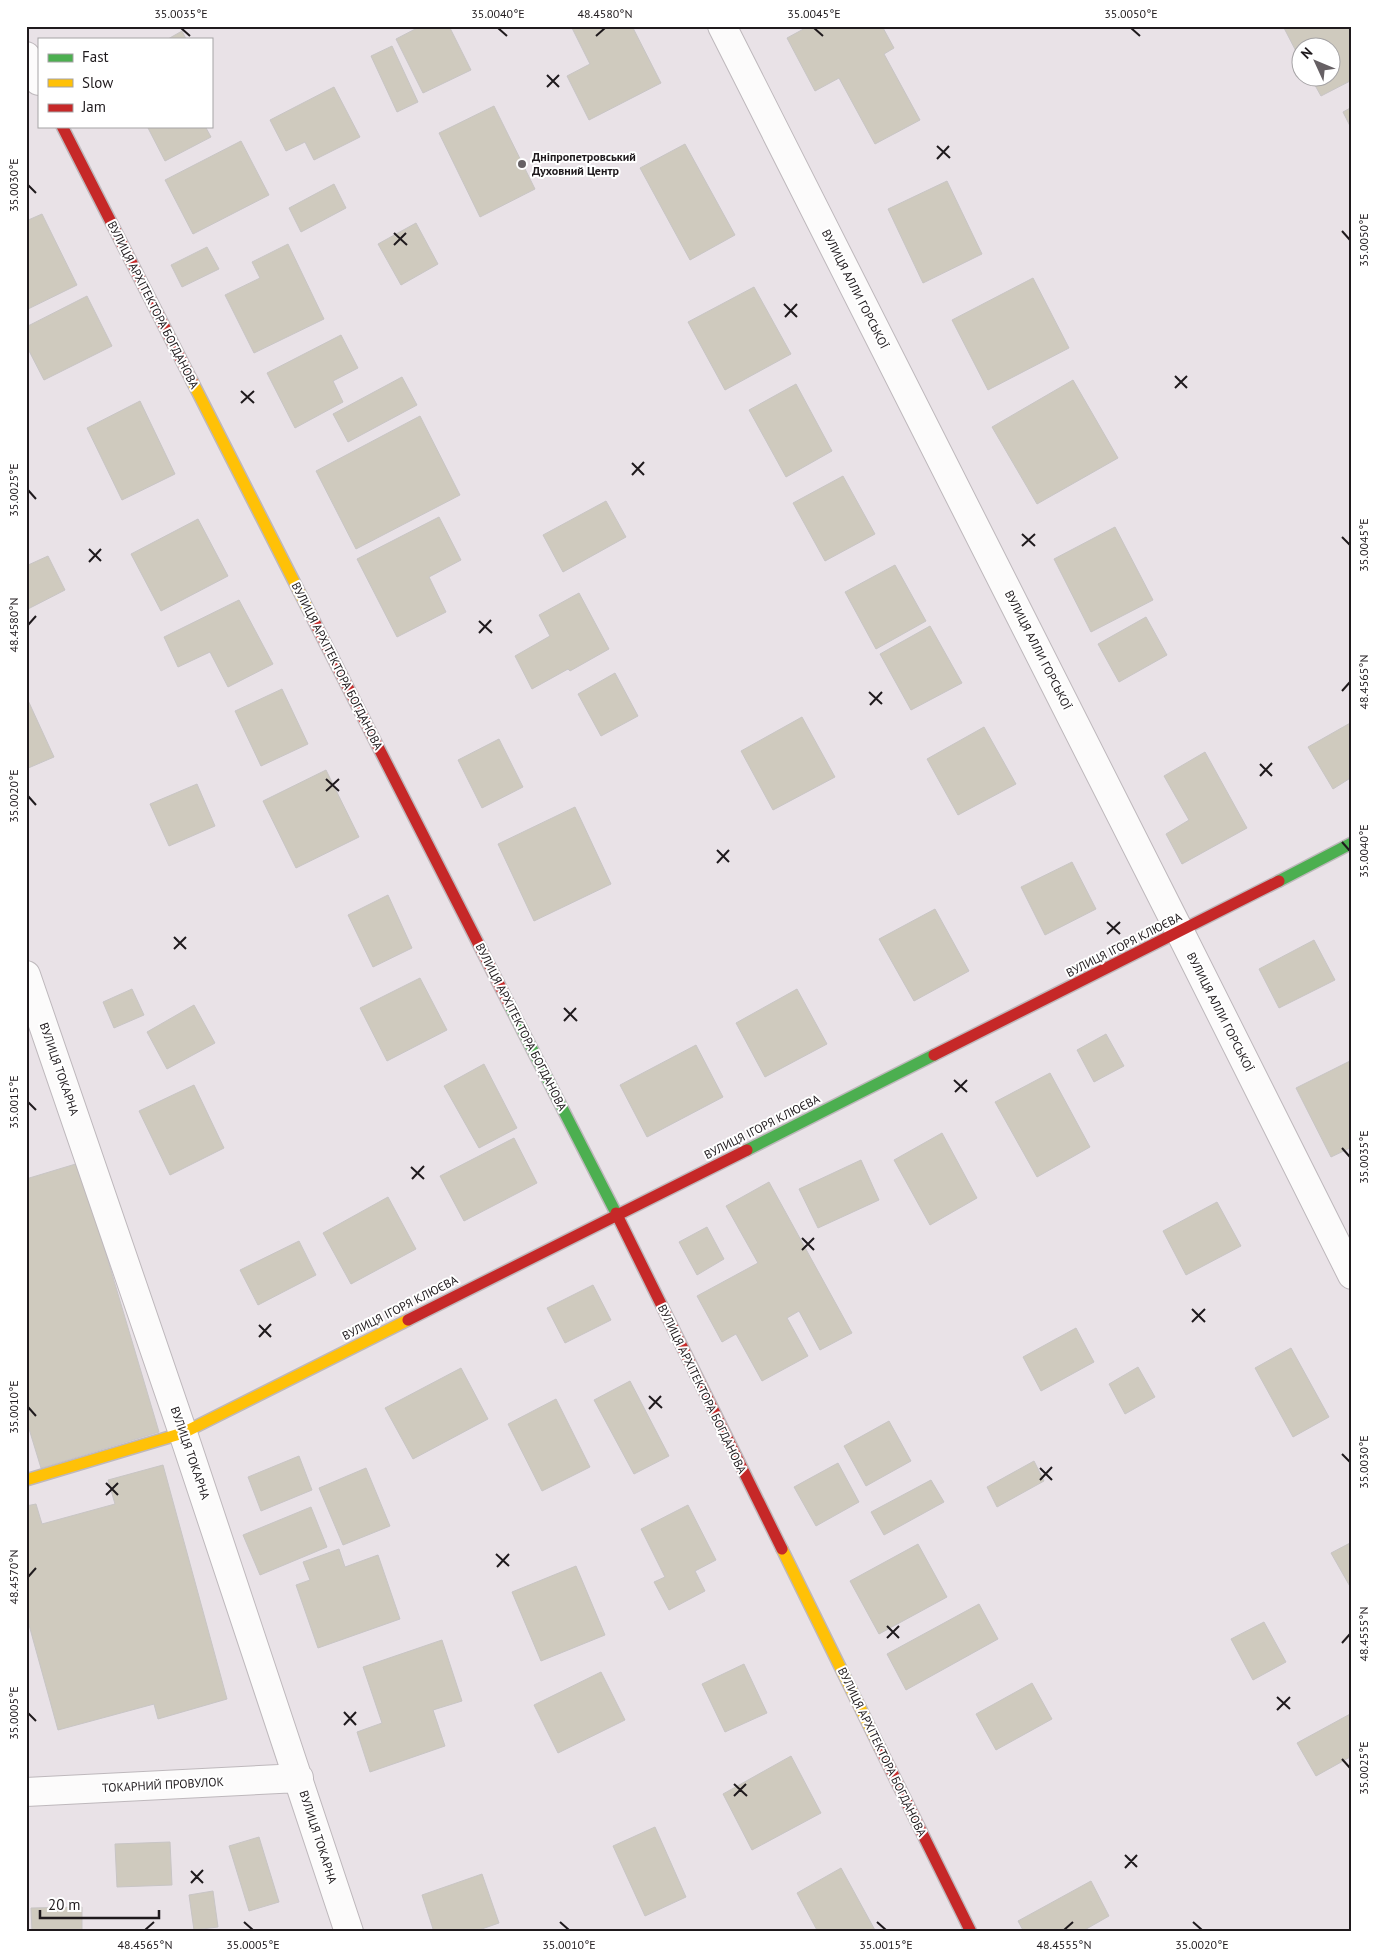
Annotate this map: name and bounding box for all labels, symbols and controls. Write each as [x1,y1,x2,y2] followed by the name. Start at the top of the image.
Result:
[154,6,208,21] text: 35.0035°E
[471,6,525,21] text: 35.0040°E
[578,6,632,21] text: 48.4580°N
[787,6,841,21] text: 35.0045°E
[1104,6,1158,21] text: 35.0050°E
[38,38,212,128] legend
[1290,38,1340,88] north arrow
[1297,43,1316,63] text: N
[82,47,109,66] text: Fast
[82,73,113,92] text: Slow
[81,97,106,116] text: Jam
[532,149,636,178] place label: Дніпропетровський Духовний Центр
[6,158,21,212] text: 35.0030°E
[516,158,528,170] marker: Дніпропетровський Духовний Центр
[1356,213,1371,267] text: 35.0050°E
[104,218,202,391] street label: ВУЛИЦЯ АРХІТЕКТОРА БОГДАНОВА
[819,226,892,351] street label: ВУЛИЦЯ АЛЛИ ГОРСЬКОЇ
[6,463,21,517] text: 35.0025°E
[1356,518,1371,572] text: 35.0045°E
[288,579,386,752] street label: ВУЛИЦЯ АРХІТЕКТОРА БОГДАНОВА
[1002,587,1075,712] street label: ВУЛИЦЯ АЛЛИ ГОРСЬКОЇ
[6,598,21,652] text: 48.4580°N
[1356,655,1371,709] text: 48.4565°N
[6,769,21,823] text: 35.0020°E
[1356,824,1371,878] text: 35.0040°E
[1064,909,1184,980] street label: ВУЛИЦЯ ІГОРЯ КЛЮЄВА
[472,940,570,1113] street label: ВУЛИЦЯ АРХІТЕКТОРА БОГДАНОВА
[1184,949,1257,1074] street label: ВУЛИЦЯ АЛЛИ ГОРСЬКОЇ
[37,1020,82,1117] street label: ВУЛИЦЯ ТОКАРНА
[6,1075,21,1129] text: 35.0015°E
[702,1091,822,1162] street label: ВУЛИЦЯ ІГОРЯ КЛЮЄВА
[1356,1130,1371,1184] text: 35.0035°E
[340,1272,460,1343] street label: ВУЛИЦЯ ІГОРЯ КЛЮЄВА
[655,1302,750,1476] street label: ВУЛИЦЯ АРХІТЕКТОРА БОГДАНОВА
[6,1380,21,1434] text: 35.0010°E
[168,1404,213,1501] street label: ВУЛИЦЯ ТОКАРНА
[1356,1435,1371,1489] text: 35.0030°E
[6,1550,21,1604] text: 48.4570°N
[1356,1607,1371,1661] text: 48.4555°N
[835,1665,930,1839] street label: ВУЛИЦЯ АРХІТЕКТОРА БОГДАНОВА
[6,1686,21,1740] text: 35.0005°E
[1356,1741,1371,1795] text: 35.0025°E
[102,1774,224,1795] street label: ТОКАРНИЙ ПРОВУЛОК
[296,1788,341,1885] street label: ВУЛИЦЯ ТОКАРНА
[40,1888,159,1920] scale bar
[48,1895,81,1914] text: 20 m
[118,1937,172,1952] text: 48.4565°N
[226,1937,280,1952] text: 35.0005°E
[542,1937,596,1952] text: 35.0010°E
[859,1937,913,1952] text: 35.0015°E
[1037,1937,1091,1952] text: 48.4555°N
[1175,1937,1229,1952] text: 35.0020°E

